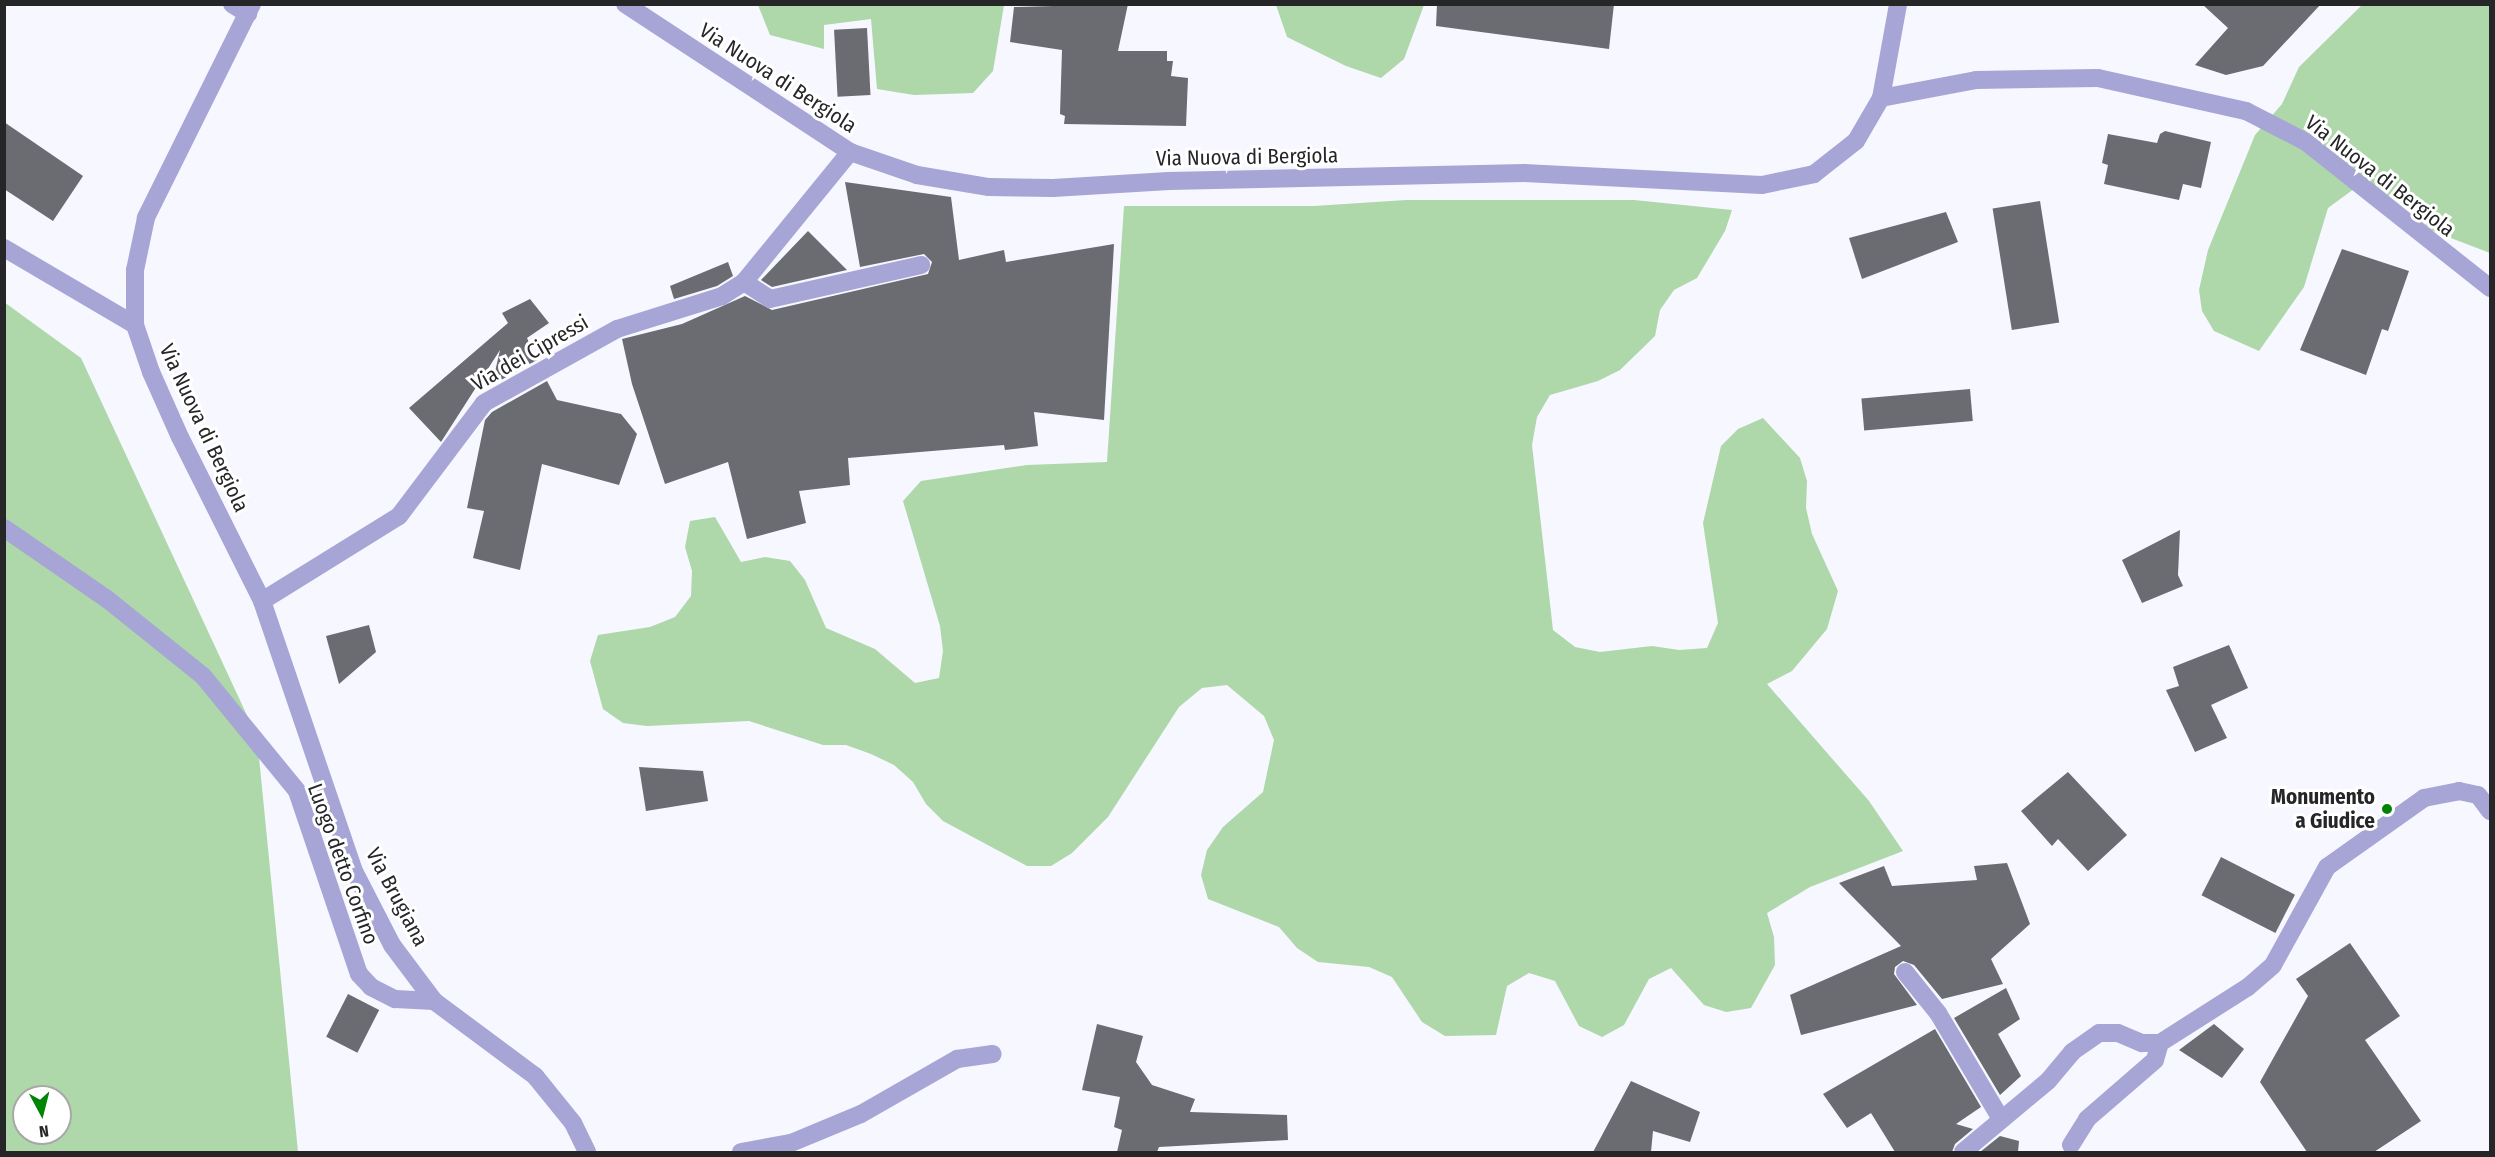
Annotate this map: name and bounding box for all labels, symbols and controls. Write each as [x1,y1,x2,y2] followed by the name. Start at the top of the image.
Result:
[695,18,861,138] street label: Via Nuova di Bergiola
[2300,110,2460,242] street label: Via Nuova di Bergiola
[1156,143,1338,171] street label: Via Nuova di Bergiola
[467,310,593,396] street label: Via dei Cipressi
[154,340,254,516] street label: Via Nuova di Bergiola
[302,780,384,948] street label: Luogo detto Corfino
[2271,784,2375,834] place label: Monumento a Giudice
[2380,802,2394,816] marker: Monumento a Giudice
[361,843,433,951] street label: Via Brugiana
[12,1085,72,1145] north arrow
[38,1121,50,1141] text: N

